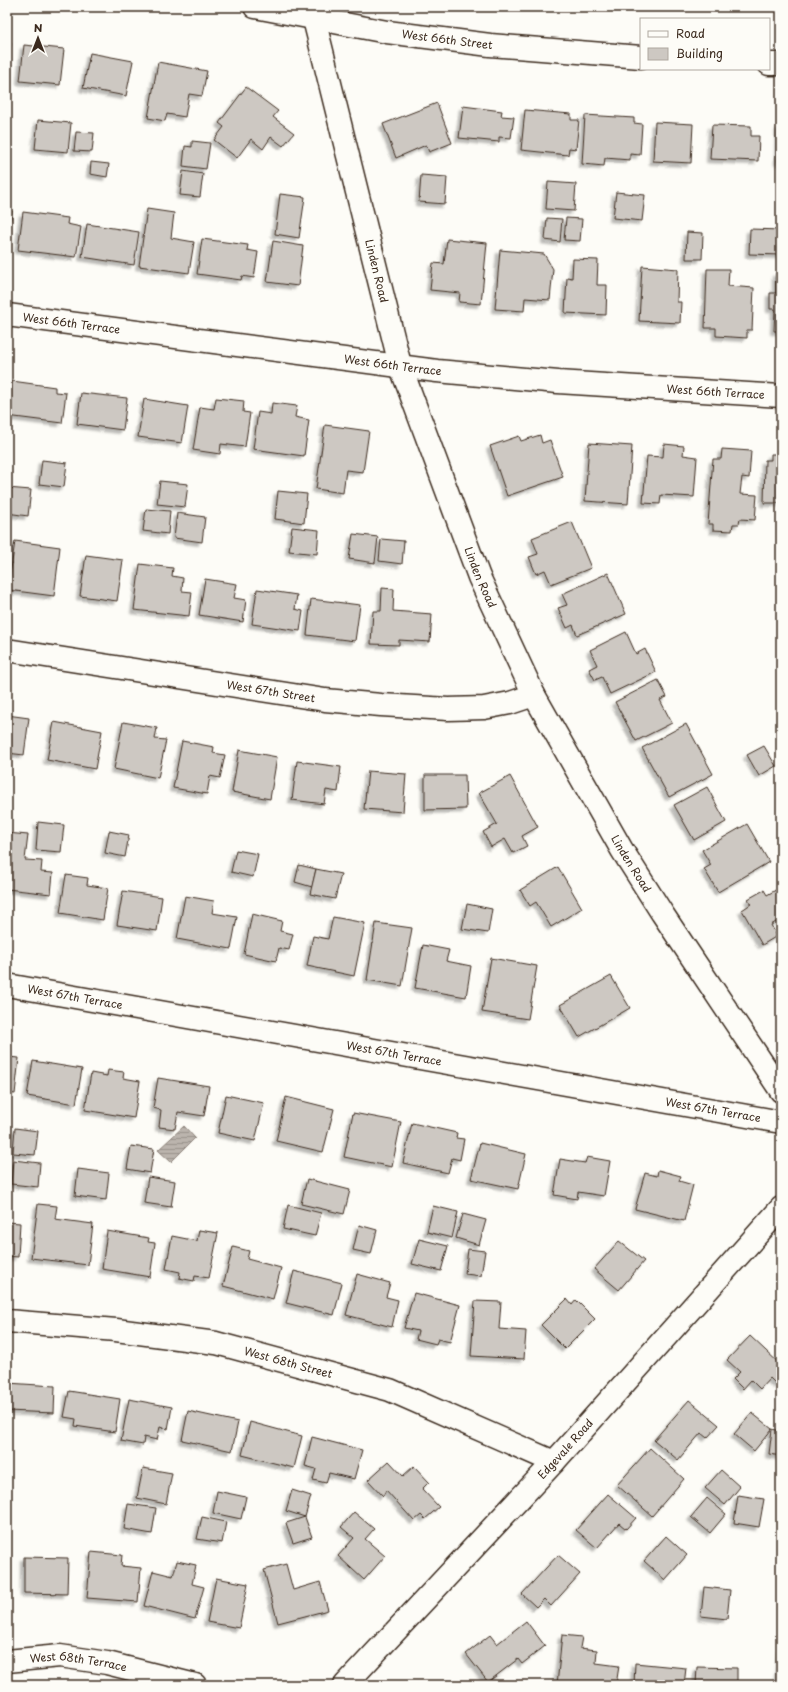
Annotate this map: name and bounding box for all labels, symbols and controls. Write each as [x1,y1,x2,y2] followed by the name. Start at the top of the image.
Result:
[18,18,58,58] north arrow
[640,18,770,70] legend
[34,19,43,36] text: N
[676,24,705,42] text: Road
[401,25,494,53] street label: West 66th Street
[676,44,723,62] text: Building
[361,237,393,304] street label: Linden Road
[22,308,121,338] street label: West 66th Terrace
[343,350,442,379] street label: West 66th Terrace
[666,380,765,403] street label: West 66th Terrace
[460,544,501,611] street label: Linden Road
[225,676,317,706] street label: West 67th Street
[607,832,656,896] street label: Linden Road
[26,980,124,1013] street label: West 67th Terrace
[345,1036,443,1070] street label: West 67th Terrace
[664,1093,762,1126] street label: West 67th Terrace
[242,1342,335,1382] street label: West 68th Street
[533,1415,597,1483] street label: Edgevale Road
[29,1647,129,1676] street label: West 68th Terrace

